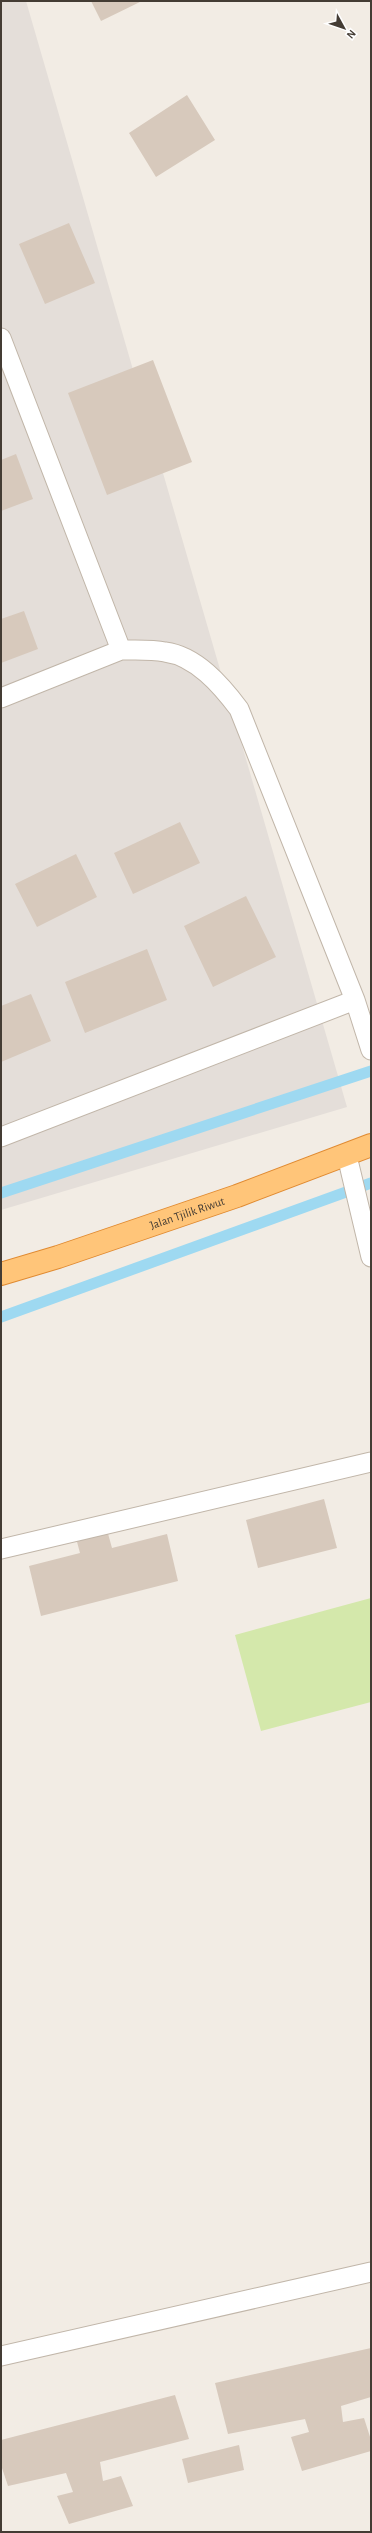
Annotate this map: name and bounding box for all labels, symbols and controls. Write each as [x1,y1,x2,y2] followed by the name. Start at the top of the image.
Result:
[324,8,364,48] north arrow
[345,28,358,41] text: N
[148,1195,226,1231] street label: Jalan Tjilik Riwut

